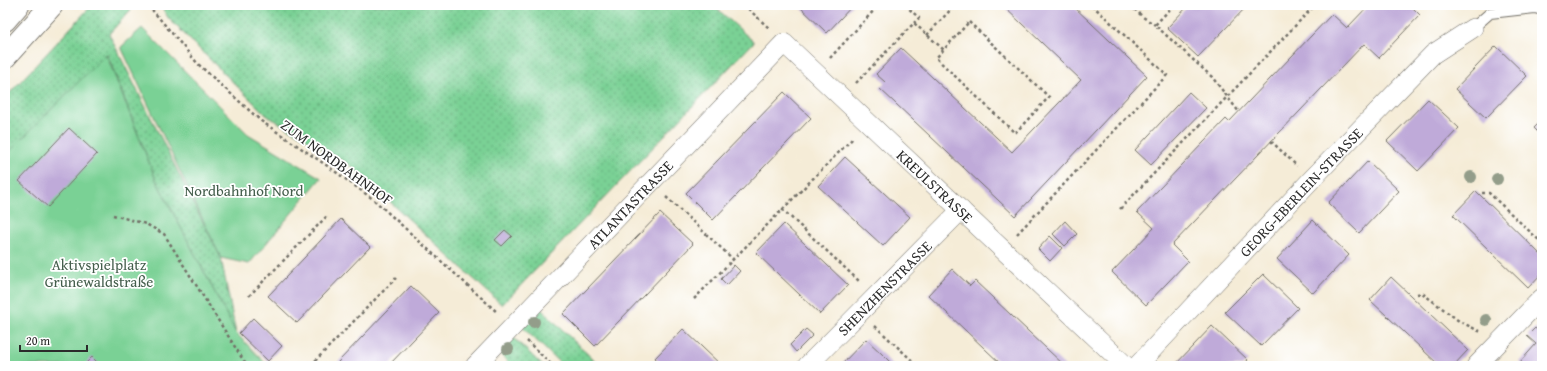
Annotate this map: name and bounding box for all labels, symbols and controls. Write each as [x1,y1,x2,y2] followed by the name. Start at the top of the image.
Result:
[277,114,397,210] street label: ZUM NORDBAHNHOF
[1234,122,1367,261] street label: GEORG-EBERLEIN-STRASSE
[892,145,978,227] street label: KREULSTRASSE
[582,155,678,253] street label: ATLANTASTRASSE
[185,180,303,201] park label: Nordbahnhof Nord
[833,235,936,340] street label: SHENZHENSTRASSE
[45,254,153,292] park label: Aktivspielplatz Grünewaldstraße
[20,327,87,353] scale bar
[26,332,50,349] text: 20 m

